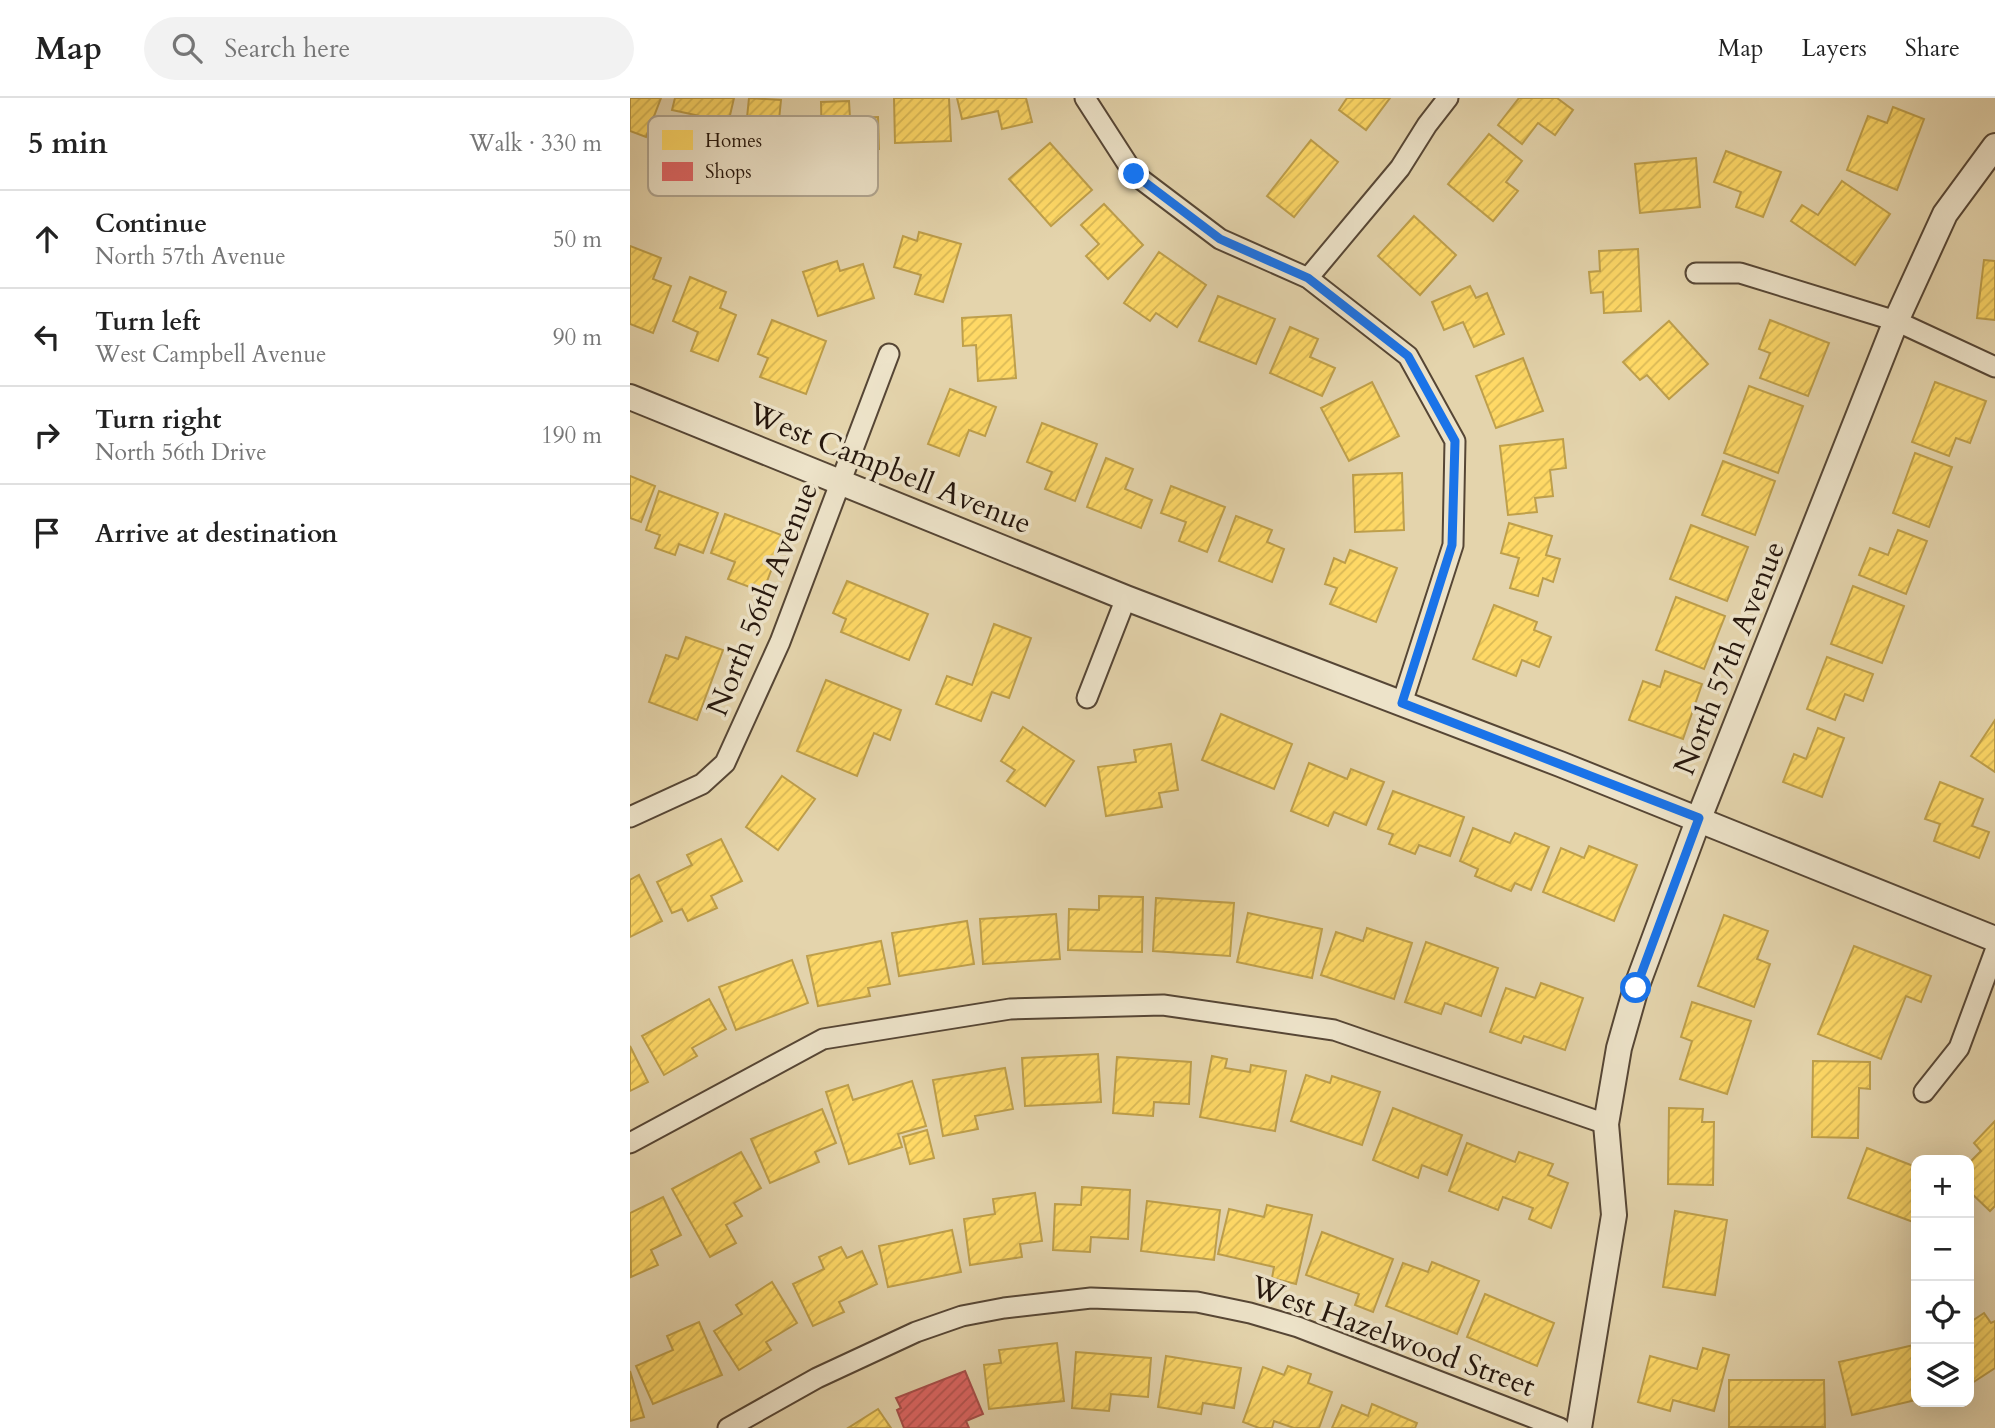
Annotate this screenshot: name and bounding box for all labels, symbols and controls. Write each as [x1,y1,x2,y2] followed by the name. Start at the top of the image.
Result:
[144,17,634,80] search box
[35,26,102,71] text: Map
[168,29,206,67] icon: search
[224,31,350,66] text: Search here
[1718,32,1764,65] text: Map
[1802,32,1867,65] text: Layers
[1905,32,1960,65] text: Share
[648,116,878,196] legend
[28,123,108,164] text: 5 min
[469,128,602,159] text: Walk · 330 m
[705,128,762,154] text: Homes
[1118,158,1149,189] route end
[705,159,752,185] text: Shops
[95,206,207,241] text: Continue
[28,220,66,258] icon: ahead
[553,224,602,255] text: 50 m
[95,241,286,272] text: North 57th Avenue
[95,304,200,339] text: Turn left
[28,318,66,356] icon: left
[553,322,602,353] text: 90 m
[95,339,326,370] text: West Campbell Avenue
[741,393,1037,544] street label: West Campbell Avenue
[95,402,222,437] text: Turn right
[28,416,66,454] icon: right
[541,420,602,451] text: 190 m
[95,437,267,468] text: North 56th Drive
[697,476,828,722] street label: North 56th Avenue
[28,514,66,552] icon: arrive
[95,516,338,551] text: Arrive at destination
[1664,535,1795,781] street label: North 57th Avenue
[1620,972,1651,1003] route start
[1911,1155,1974,1407] map controls
[1911,1155,1974,1218] button: +
[1911,1218,1974,1281] button: −
[1244,1266,1541,1407] street label: West Hazelwood Street
[1911,1281,1974,1344] button: locate
[1911,1344,1974,1407] button: layers

